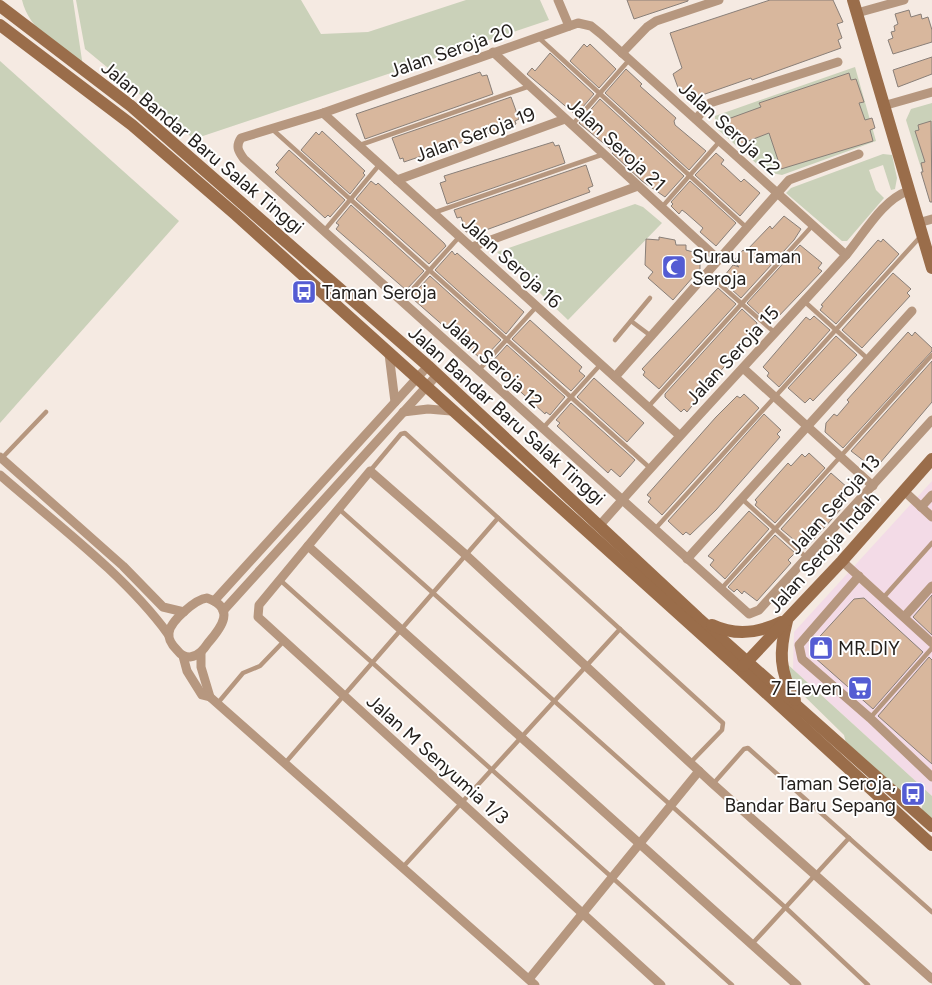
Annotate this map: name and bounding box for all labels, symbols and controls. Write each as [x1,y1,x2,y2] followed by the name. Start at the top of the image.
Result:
[386,18,517,83] street label: Jalan Seroja 20
[97,56,308,239] street label: Jalan Bandar Baru Salak Tinggi
[674,77,785,180] street label: Jalan Seroja 22
[563,93,671,196] street label: Jalan Seroja 21
[412,102,538,167] street label: Jalan Seroja 19
[457,212,566,313] street label: Jalan Seroja 16
[692,245,801,290] place label: Surau Taman Seroja
[661,254,687,280] mosque icon: Surau Taman Seroja
[291,279,317,305] bus stop icon: Taman Seroja
[322,281,436,304] place label: Taman Seroja
[681,301,784,409] street label: Jalan Seroja 15
[438,312,547,413] street label: Jalan Seroja 12
[404,321,610,510] street label: Jalan Bandar Baru Salak Tinggi
[784,450,885,559] street label: Jalan Seroja 13
[763,487,884,618] street label: Jalan Seroja Indah
[808,635,834,661] shop icon: MR.DIY
[838,637,900,660] place label: MR.DIY
[847,675,873,701] supermarket icon: 7 Eleven
[771,677,842,700] place label: 7 Eleven
[362,690,513,829] street label: Jalan M Senyumia 1/3
[724,772,896,817] place label: Taman Seroja, Bandar Baru Sepang
[900,781,926,807] bus stop icon: Taman Seroja, Bandar Baru Sepang

